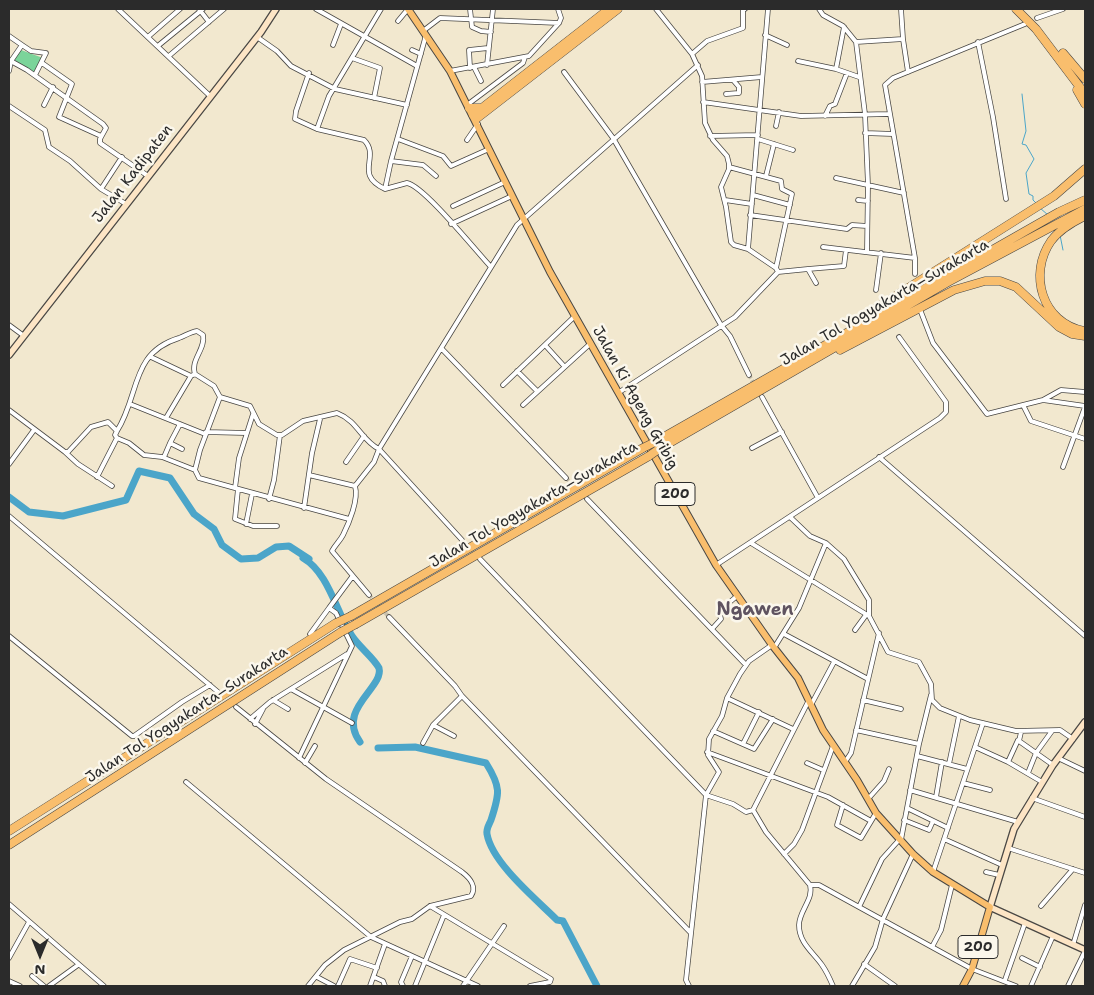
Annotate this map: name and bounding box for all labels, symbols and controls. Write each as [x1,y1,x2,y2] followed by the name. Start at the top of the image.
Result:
[89,121,177,227] street label: Jalan Kadipaten
[778,236,992,370] street label: Jalan Tol Yogyakarta–Surakarta
[588,323,682,473] street label: Jalan Ki Ageng Gribig
[427,438,641,572] street label: Jalan Tol Yogyakarta–Surakarta
[655,482,695,506] road number: 200
[717,599,793,621] district label: Ngawen
[83,643,291,787] street label: Jalan Tol Yogyakarta–Surakarta
[15,930,65,980] north arrow
[958,936,998,959] road number: 200
[34,961,46,979] text: N

